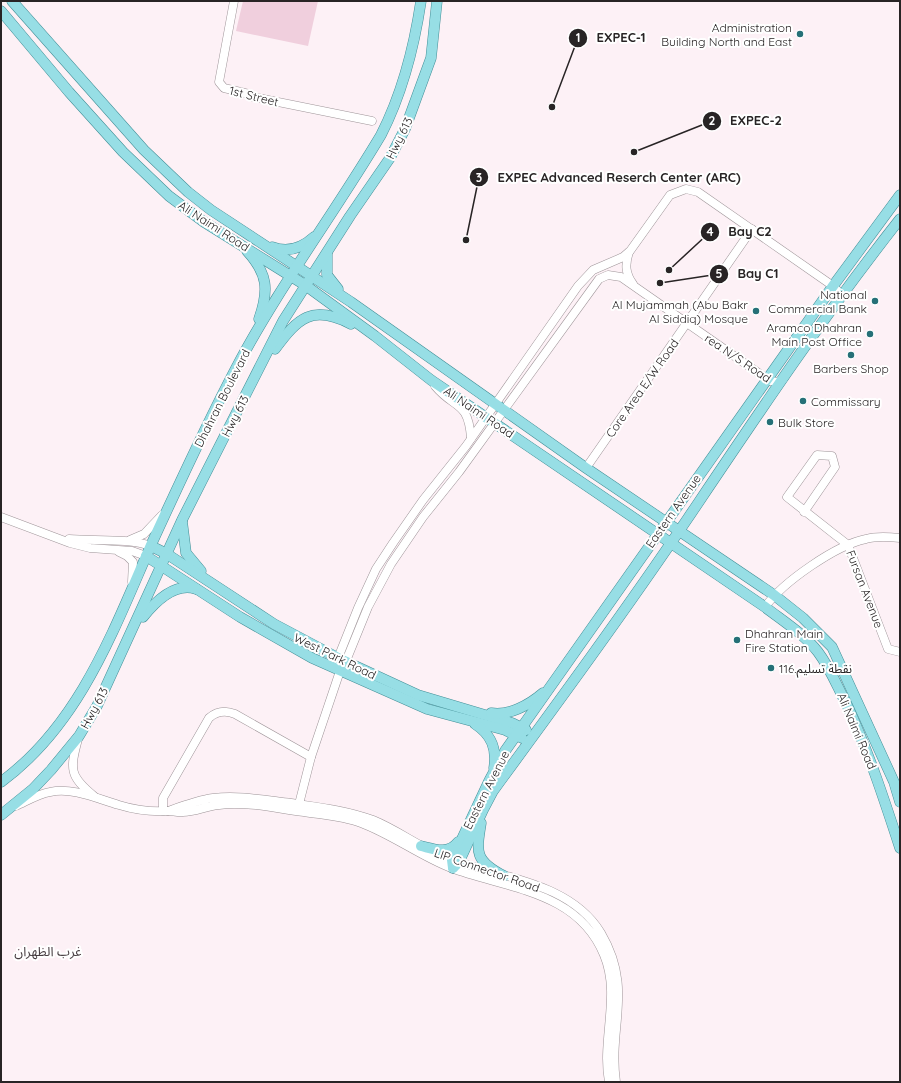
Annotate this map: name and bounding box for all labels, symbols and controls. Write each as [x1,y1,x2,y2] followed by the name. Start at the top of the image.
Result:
[661,20,792,49] place label: Administration Building North and East
[568,25,653,50] callout: EXPEC-1
[596,29,646,45] text: EXPEC-1
[795,29,805,39] marker: Administration Building North and East
[576,30,580,45] text: 1
[228,83,280,109] street label: 1st Street
[702,108,790,133] callout: EXPEC-2
[730,112,782,128] text: EXPEC-2
[709,113,716,128] text: 2
[382,115,416,161] street label: Hwy 613
[469,165,748,190] callout: EXPEC Advanced Reserch Center (ARC)
[497,169,741,185] text: EXPEC Advanced Reserch Center (ARC)
[476,170,482,185] text: 3
[176,198,252,254] street label: Ali Naimi Road
[700,219,779,244] callout: Bay C2
[728,223,772,239] text: Bay C2
[706,224,714,239] text: 4
[709,261,786,286] callout: Bay C1
[737,265,779,281] text: Bay C1
[716,266,723,281] text: 5
[768,287,867,316] place label: National Commercial Bank
[870,296,880,306] marker: National Commercial Bank
[612,297,748,326] place label: Al Mujammah (Abu Bakr Al Siddiq) Mosque
[751,306,761,316] marker: Al Mujammah (Abu Bakr Al Siddiq) Mosque
[767,320,862,349] place label: Aramco Dhahran Main Post Office
[865,329,875,339] marker: Aramco Dhahran Main Post Office
[702,330,774,386] street label: rea N/S Road
[602,336,682,440] street label: Core Area E/W Road
[191,347,253,449] street label: Dhahran Boulevard
[846,350,856,360] marker: Barbers Shop
[813,361,889,376] place label: Barbers Shop
[441,383,517,441] street label: Ali Naimi Road
[218,393,252,439] street label: Hwy 613
[811,394,881,409] place label: Commissary
[798,396,808,406] marker: Commissary
[778,415,834,430] place label: Bulk Store
[765,417,775,427] marker: Bulk Store
[642,471,704,551] street label: Eastern Avenue
[843,548,887,630] street label: Fursan Avenue
[745,626,823,655] place label: Dhahran Main Fire Station
[291,630,379,682] street label: West Park Road
[732,635,742,645] marker: Dhahran Main Fire Station
[779,661,852,678] place label: نقطة تسليم.116
[766,663,776,673] marker: نقطة تسليم.116
[77,685,111,731] street label: Hwy 613
[834,691,880,771] street label: Ali Naimi Road
[460,748,512,832] street label: Eastern Avenue
[432,845,542,895] street label: LIP Connector Road
[14,943,82,960] district label: غرب الظهران

